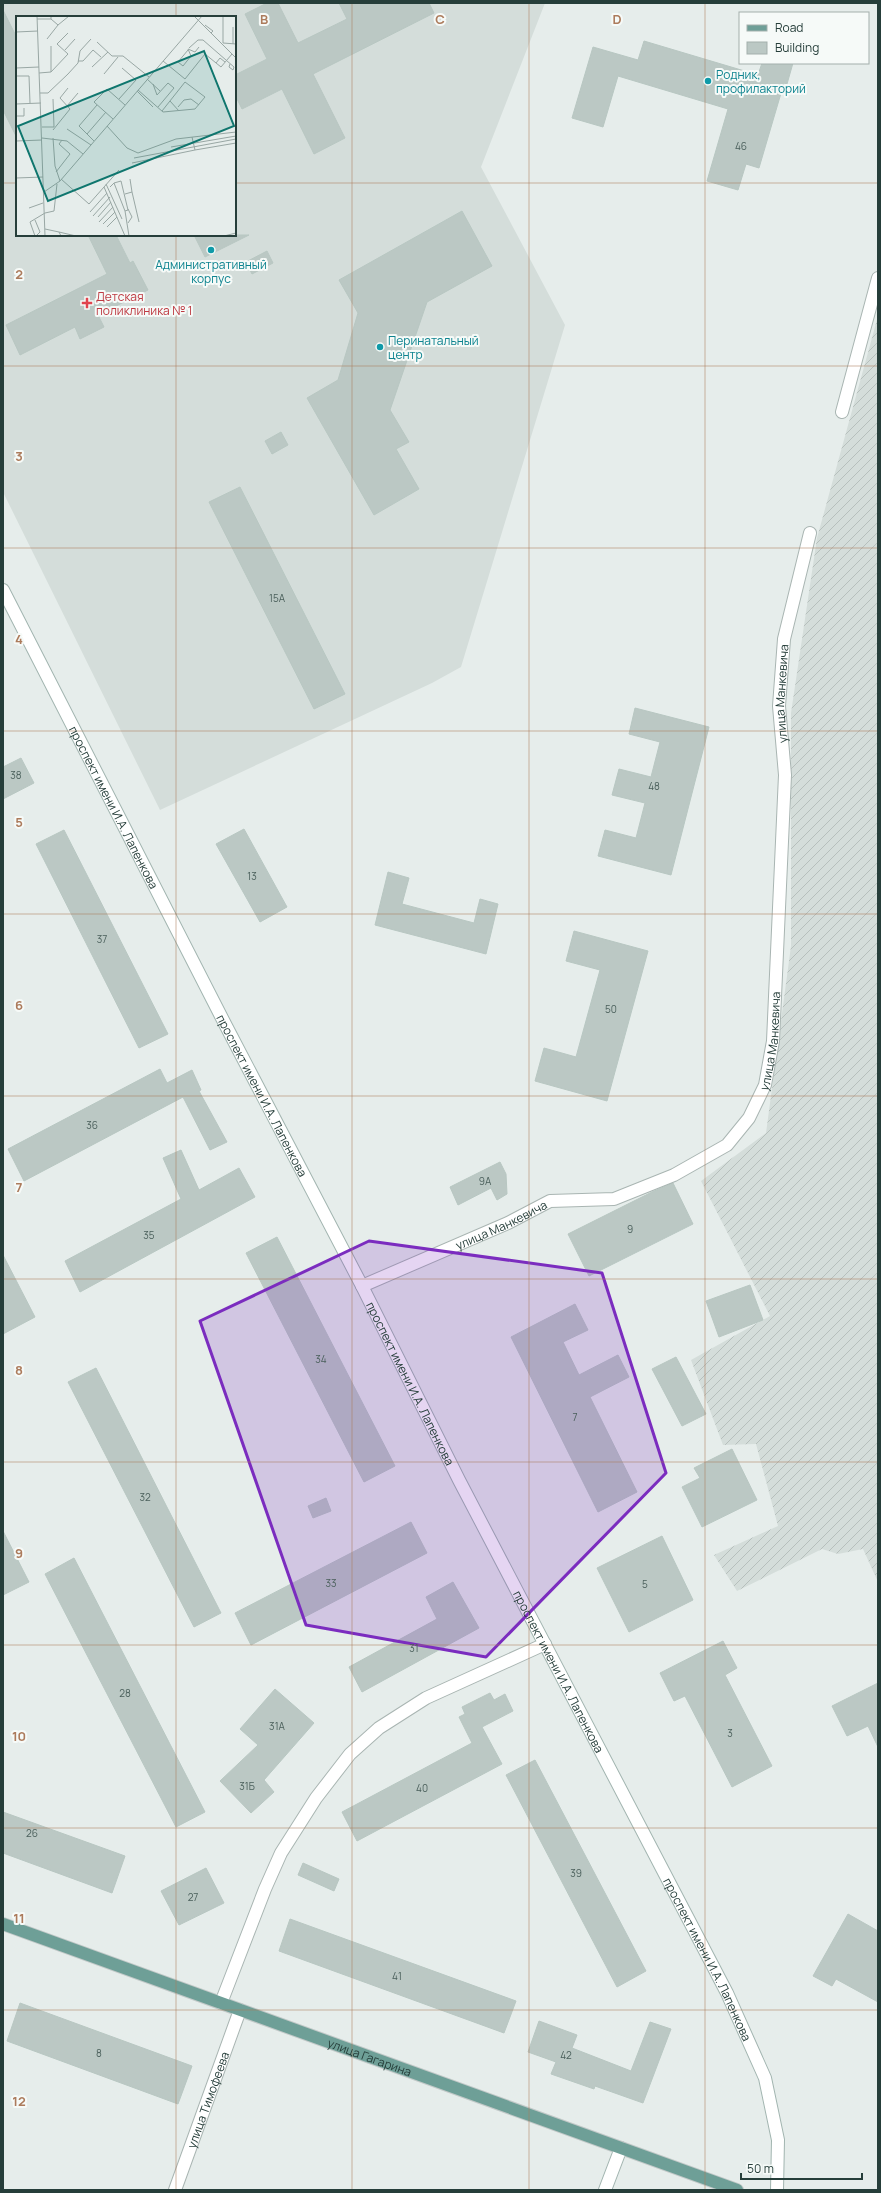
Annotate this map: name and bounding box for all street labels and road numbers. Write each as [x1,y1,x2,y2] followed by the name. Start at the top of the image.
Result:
[770,644,792,744] street label: улица Манкевича
[65,723,163,892] street label: проспект имени И.А. Лапенкова
[755,991,784,1093] street label: улица Манкевича
[213,1011,312,1179] street label: проспект имени И.А. Лапенкова
[453,1196,550,1253] street label: улица Манкевича
[363,1299,459,1468] street label: проспект имени И.А. Лапенкова
[510,1587,608,1756] street label: проспект имени И.А. Лапенкова
[660,1874,756,2044] street label: проспект имени И.А. Лапенкова
[325,2034,414,2080] street label: улица Гагарина
[182,2049,233,2150] street label: улица Тимофеева

